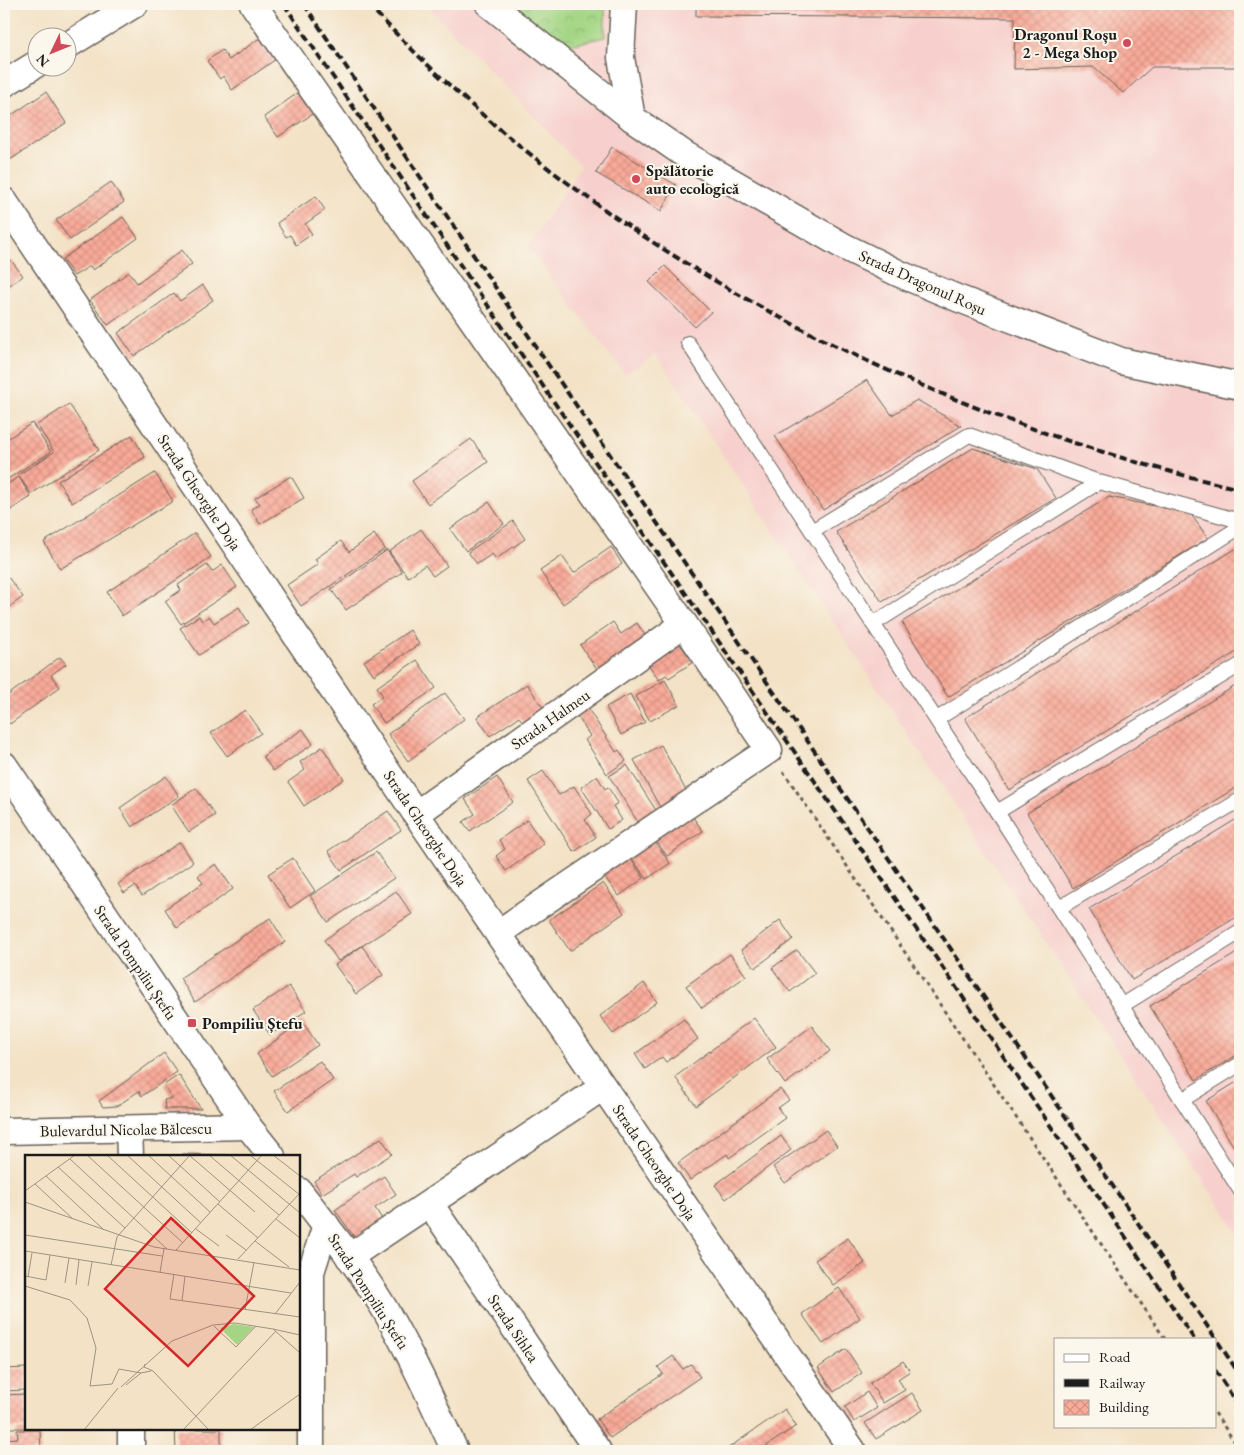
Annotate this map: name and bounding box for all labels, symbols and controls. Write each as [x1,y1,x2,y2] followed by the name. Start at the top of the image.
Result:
[1014,24,1117,63] place label: Dragonul Roșu 2 - Mega Shop
[28,28,78,78] north arrow
[1121,37,1133,49] marker: Dragonul Roșu 2 - Mega Shop
[32,50,53,71] text: N
[646,160,740,199] place label: Spălătorie auto ecologică
[630,173,642,185] marker: Spălătorie auto ecologică
[856,245,990,320] street label: Strada Dragonul Roșu
[153,430,247,555] street label: Strada Gheorghe Doja
[507,684,595,754] street label: Strada Halmeu
[379,766,473,891] street label: Strada Gheorghe Doja
[89,901,182,1024] street label: Strada Pompiliu Ștefu
[202,1013,303,1034] place label: Pompiliu Ștefu
[186,1017,198,1029] marker: Pompiliu Ștefu
[608,1100,702,1225] street label: Strada Gheorghe Doja
[40,1117,213,1142] street label: Bulevardul Nicolae Bălcescu
[25,1155,300,1430] inset map
[323,1229,414,1354] street label: Strada Pompiliu Ștefu
[483,1290,544,1367] street label: Strada Sihlea
[1054,1338,1216,1428] legend
[1099,1347,1131,1366] text: Road
[1099,1373,1146,1392] text: Railway
[1099,1397,1149,1416] text: Building

